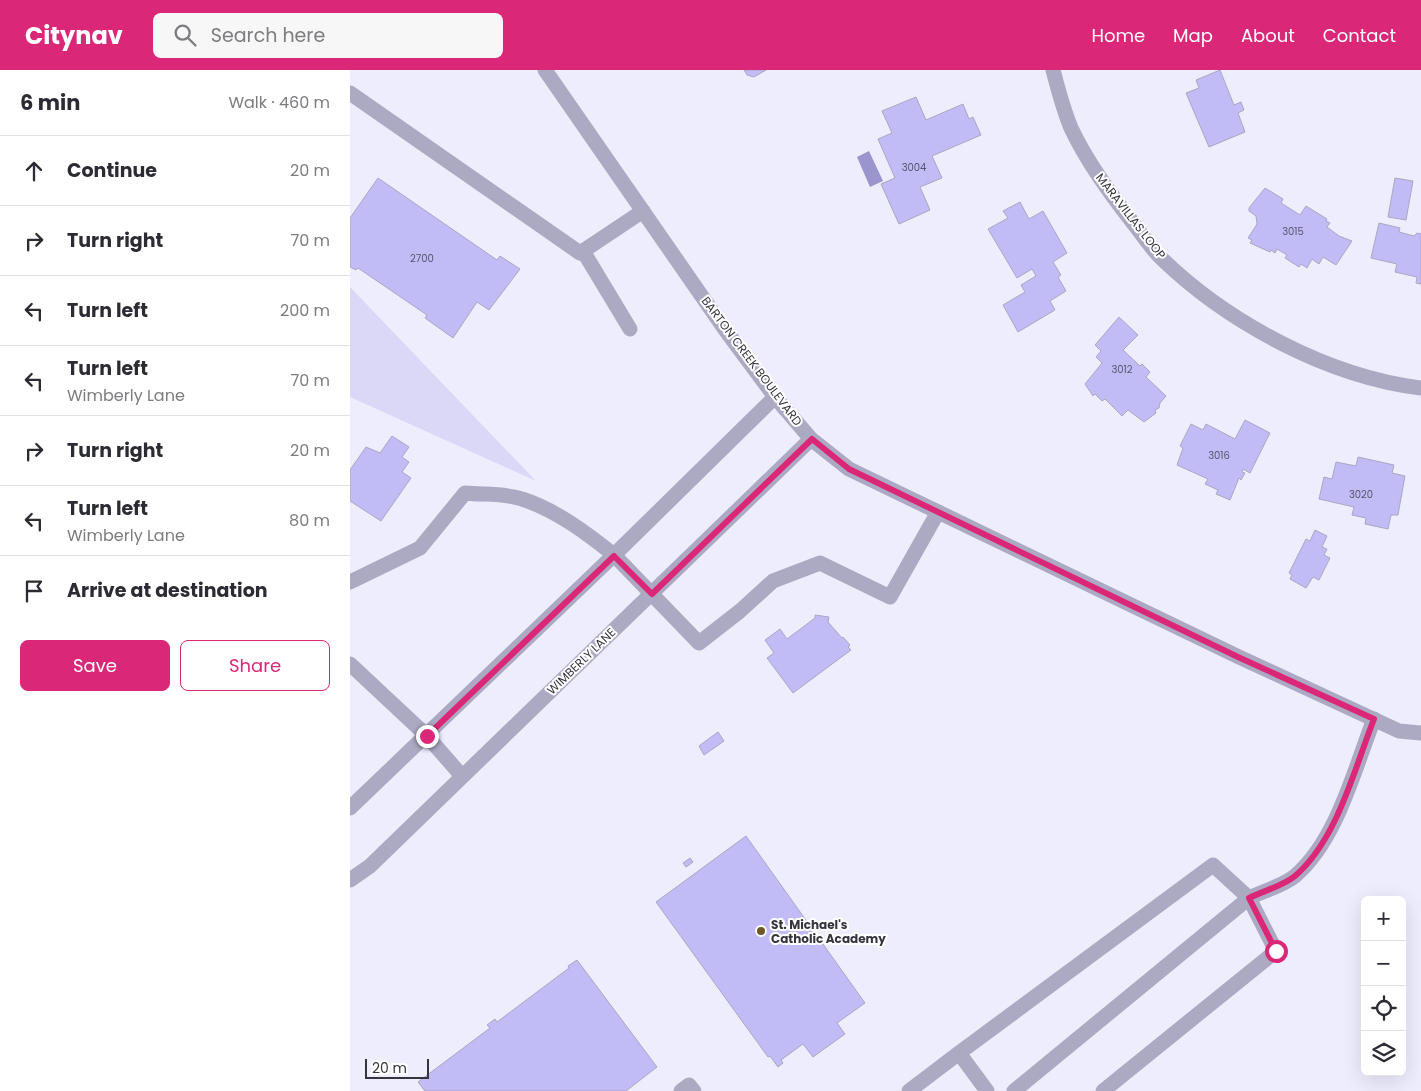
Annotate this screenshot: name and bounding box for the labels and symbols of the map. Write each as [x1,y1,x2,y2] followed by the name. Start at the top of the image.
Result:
[902,160,926,175] house number: 3004
[1092,170,1170,262] street label: MARAVILLAS LOOP
[1282,224,1304,239] house number: 3015
[410,251,434,266] house number: 2700
[698,293,806,429] street label: BARTON CREEK BOULEVARD
[1111,362,1133,377] house number: 3012
[1208,448,1230,463] house number: 3016
[1349,487,1373,502] house number: 3020
[543,624,619,698] street label: WIMBERLY LANE
[416,725,439,748] route end
[771,916,886,947] place label: St. Michael's Catholic Academy
[755,925,767,937] marker: St. Michael's Catholic Academy
[1265,940,1288,963] route start
[365,1056,429,1079] scale bar

